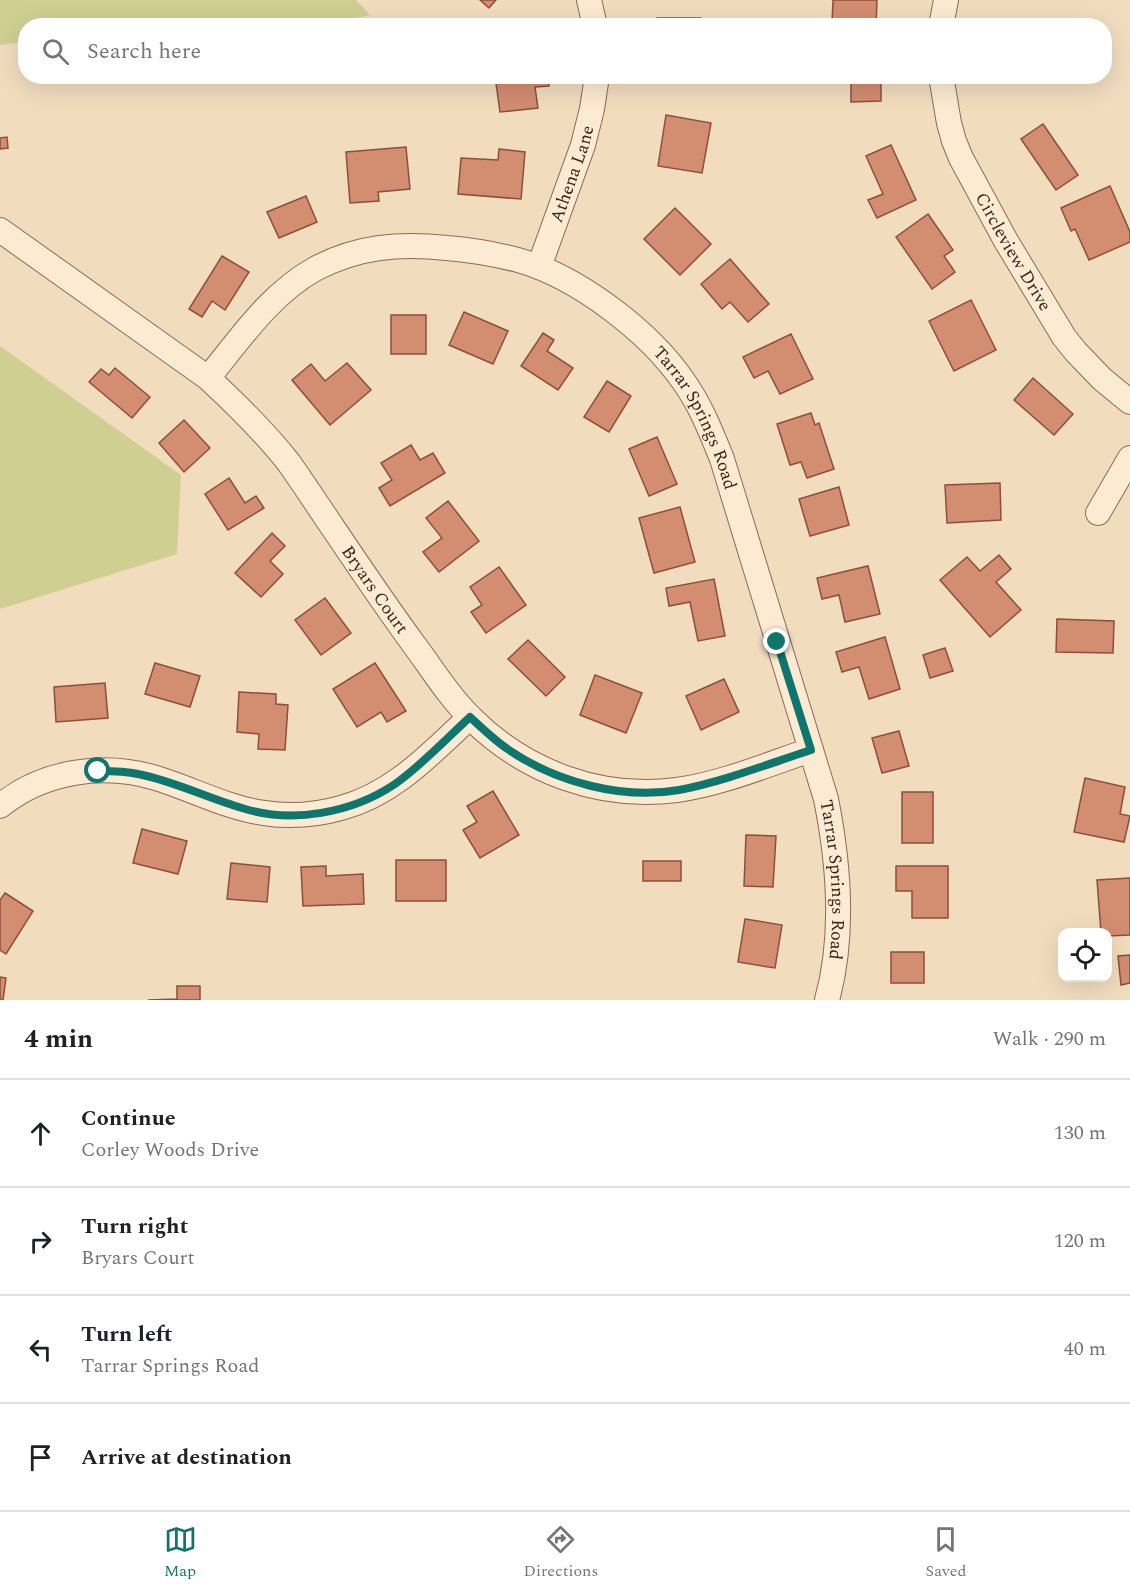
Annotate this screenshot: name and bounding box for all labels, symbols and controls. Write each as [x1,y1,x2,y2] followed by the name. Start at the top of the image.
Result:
[18,18,1112,84] search box
[39,35,72,68] icon: search
[87,35,201,68] text: Search here
[543,122,601,226] street label: Athena Lane
[968,187,1059,316] street label: Circleview Drive
[647,339,744,493] street label: Tarrar Springs Road
[335,540,415,640] street label: Bryars Court
[763,628,789,654] route end
[84,757,110,783] route start
[813,797,852,961] street label: Tarrar Springs Road
[1058,928,1112,982] map controls
[1058,928,1112,982] button: locate
[24,1019,93,1059] text: 4 min
[993,1024,1106,1054] text: Walk · 290 m
[81,1102,176,1135] text: Continue
[24,1117,57,1150] icon: ahead
[1054,1118,1106,1148] text: 130 m
[81,1135,259,1165] text: Corley Woods Drive
[81,1210,188,1243] text: Turn right
[24,1225,57,1258] icon: right
[1054,1226,1106,1256] text: 120 m
[81,1243,195,1273] text: Bryars Court
[81,1318,173,1351] text: Turn left
[24,1333,57,1366] icon: left
[1064,1334,1106,1364] text: 40 m
[81,1351,259,1381] text: Tarrar Springs Road
[24,1441,57,1474] icon: arrive
[81,1441,292,1474] text: Arrive at destination
[164,1523,197,1583] tab: Map
[524,1523,598,1583] tab: Directions
[925,1523,966,1583] tab: Saved

